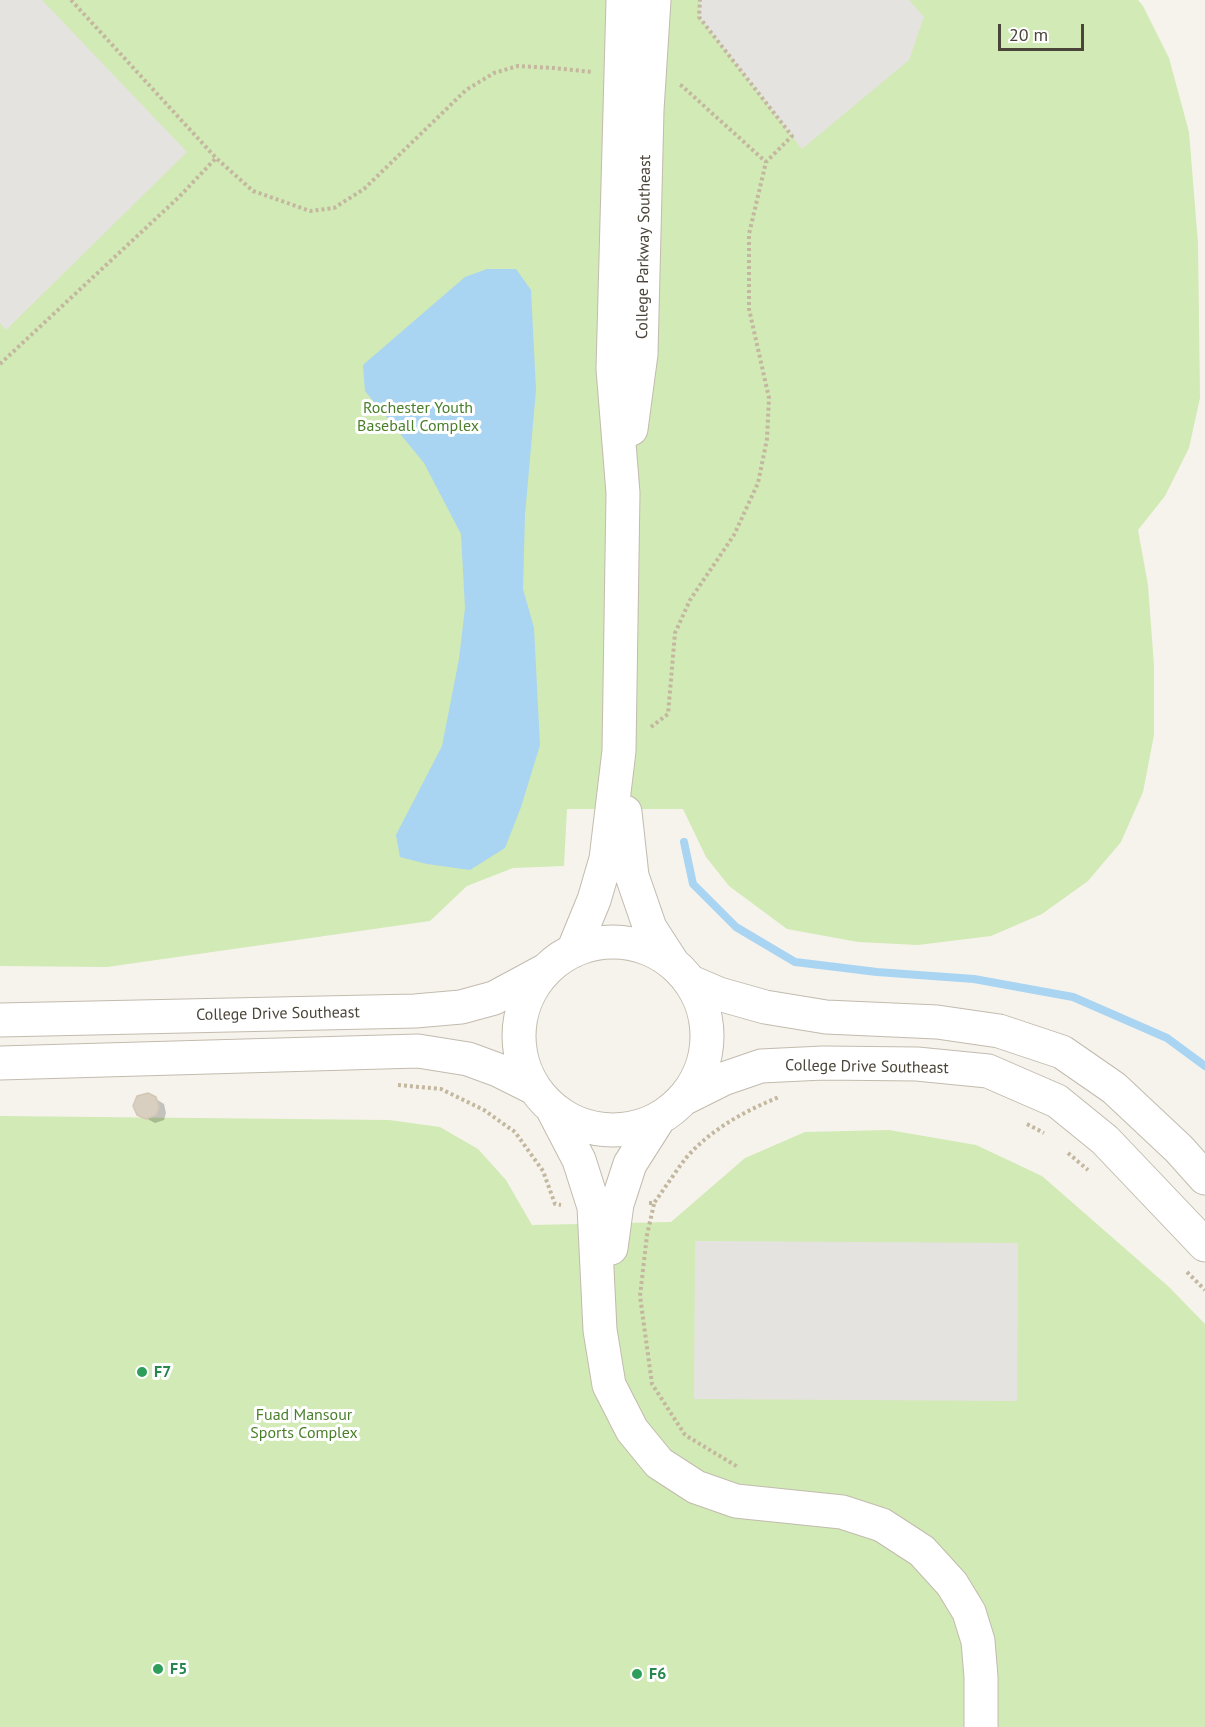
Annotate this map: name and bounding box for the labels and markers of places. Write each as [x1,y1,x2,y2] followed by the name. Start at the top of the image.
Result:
[154,1362,171,1382] place label: F7
[135,1365,149,1379] marker: F7
[170,1659,187,1679] place label: F5
[151,1662,165,1676] marker: F5
[649,1664,666,1684] place label: F6
[630,1667,644,1681] marker: F6

